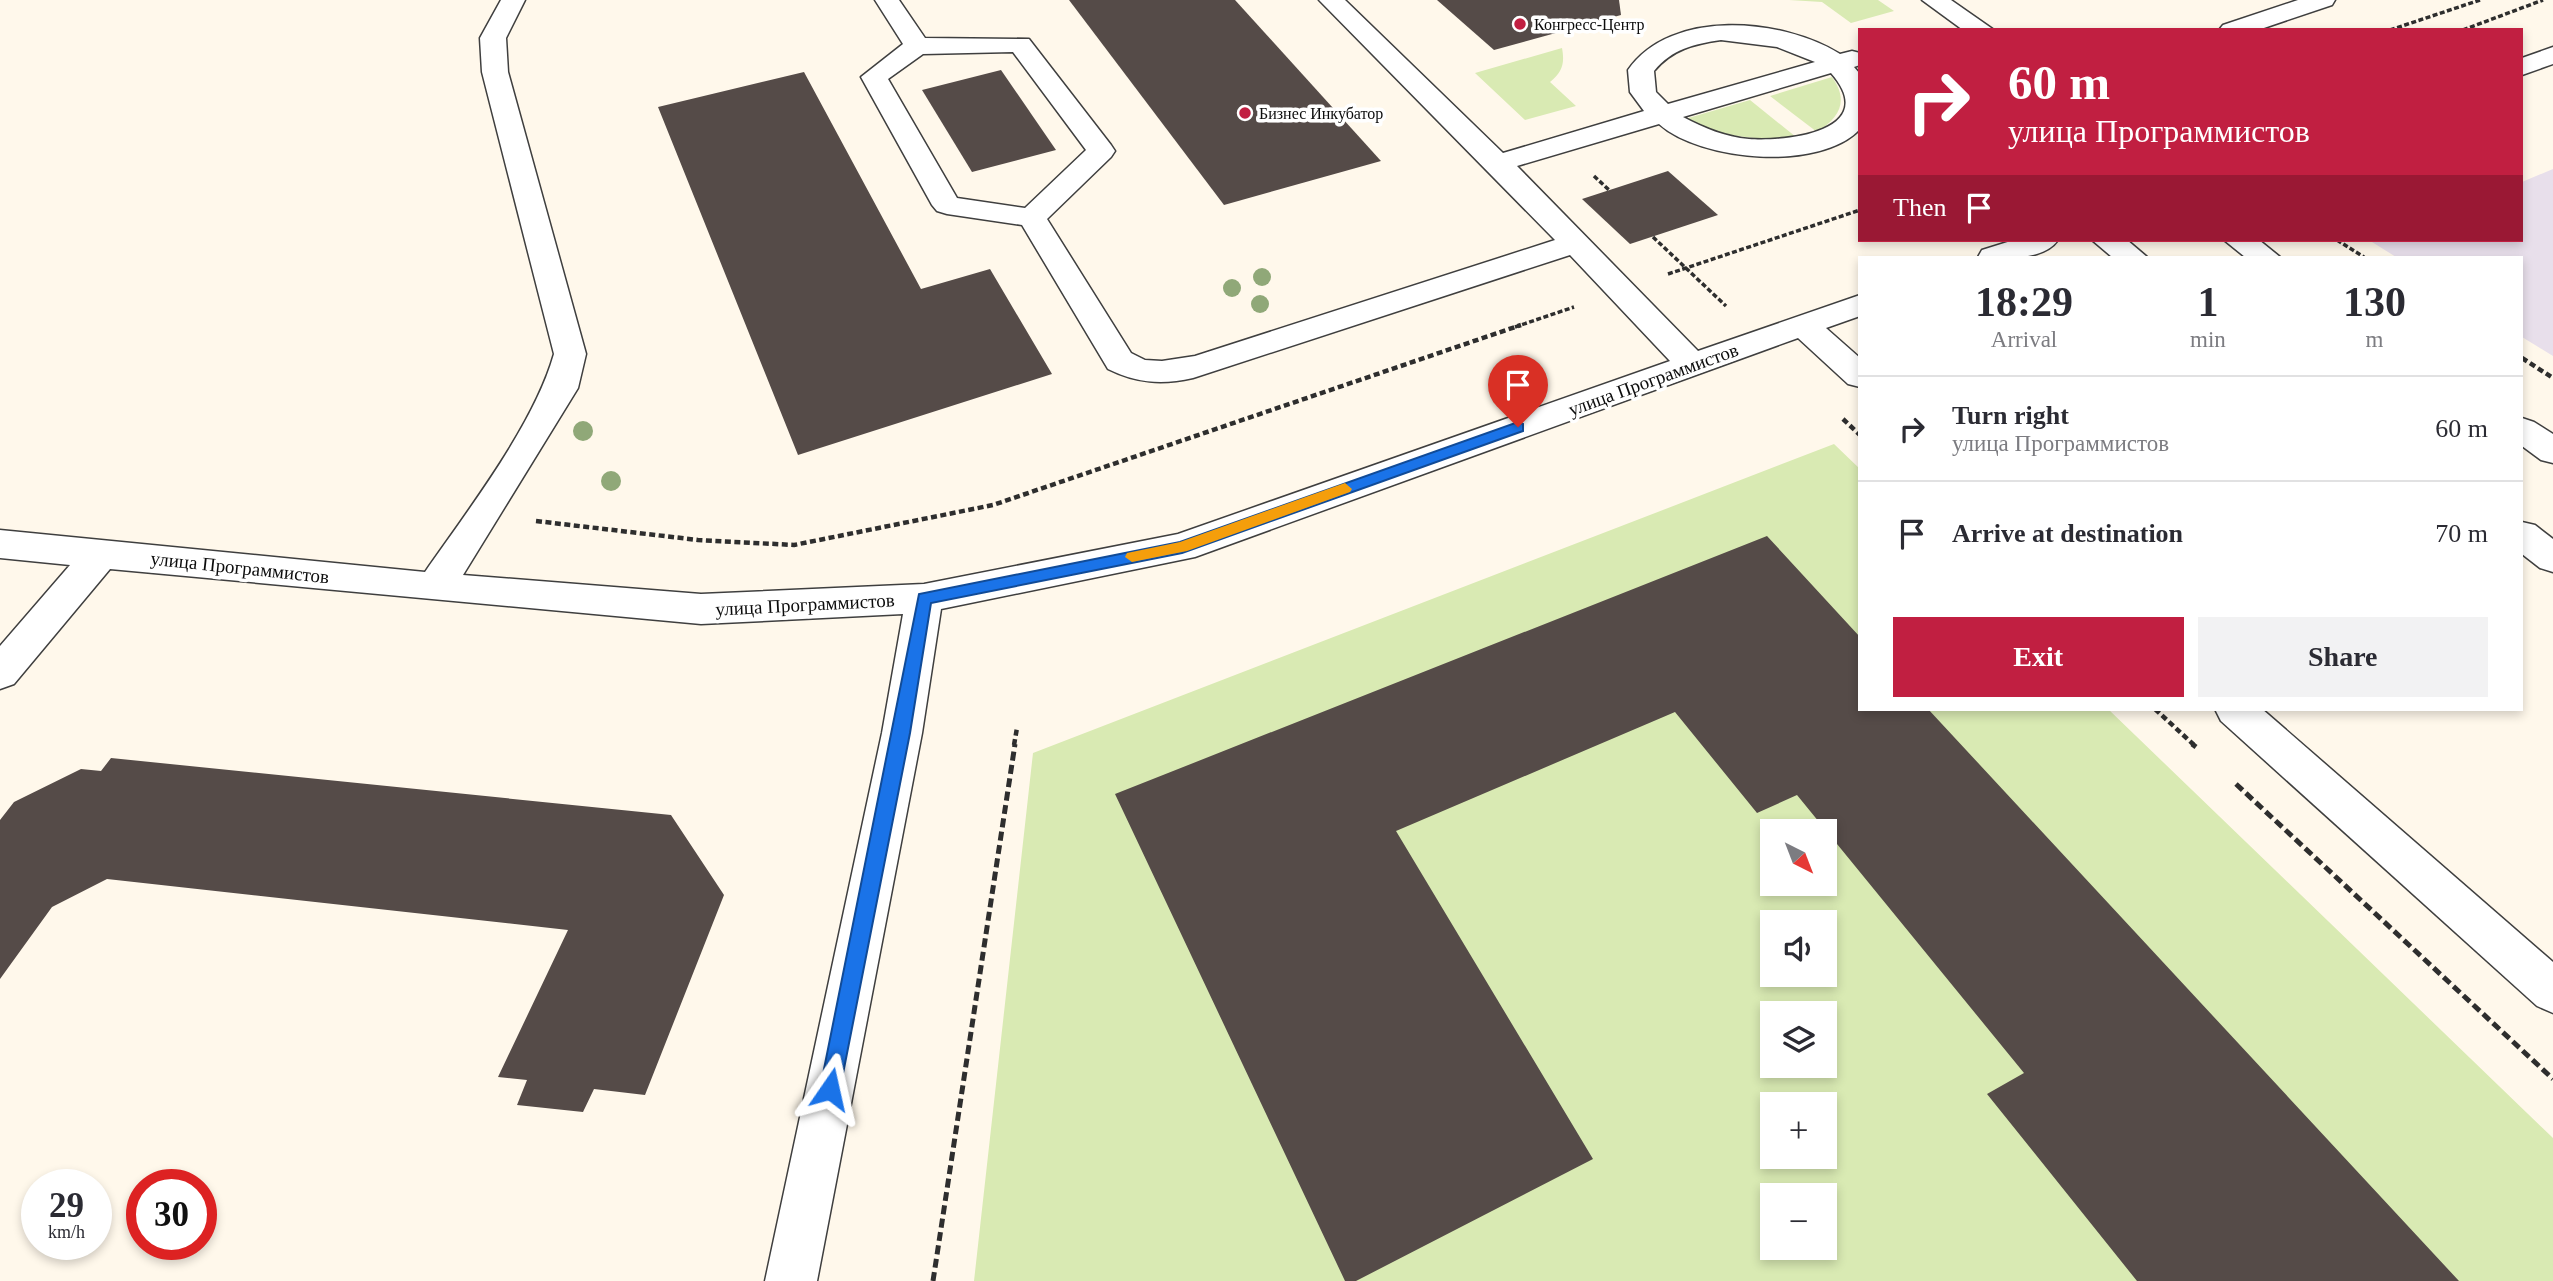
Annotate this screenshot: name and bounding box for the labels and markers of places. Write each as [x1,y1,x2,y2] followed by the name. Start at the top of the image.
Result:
[1512,16,1528,32] marker: Конгресс-Центр
[1534,16,1644,34] place label: Конгресс-Центр
[1237,105,1253,121] marker: Бизнес Инкубатор
[1259,105,1383,123] place label: Бизнес Инкубатор
[1488,355,1548,427] pin

